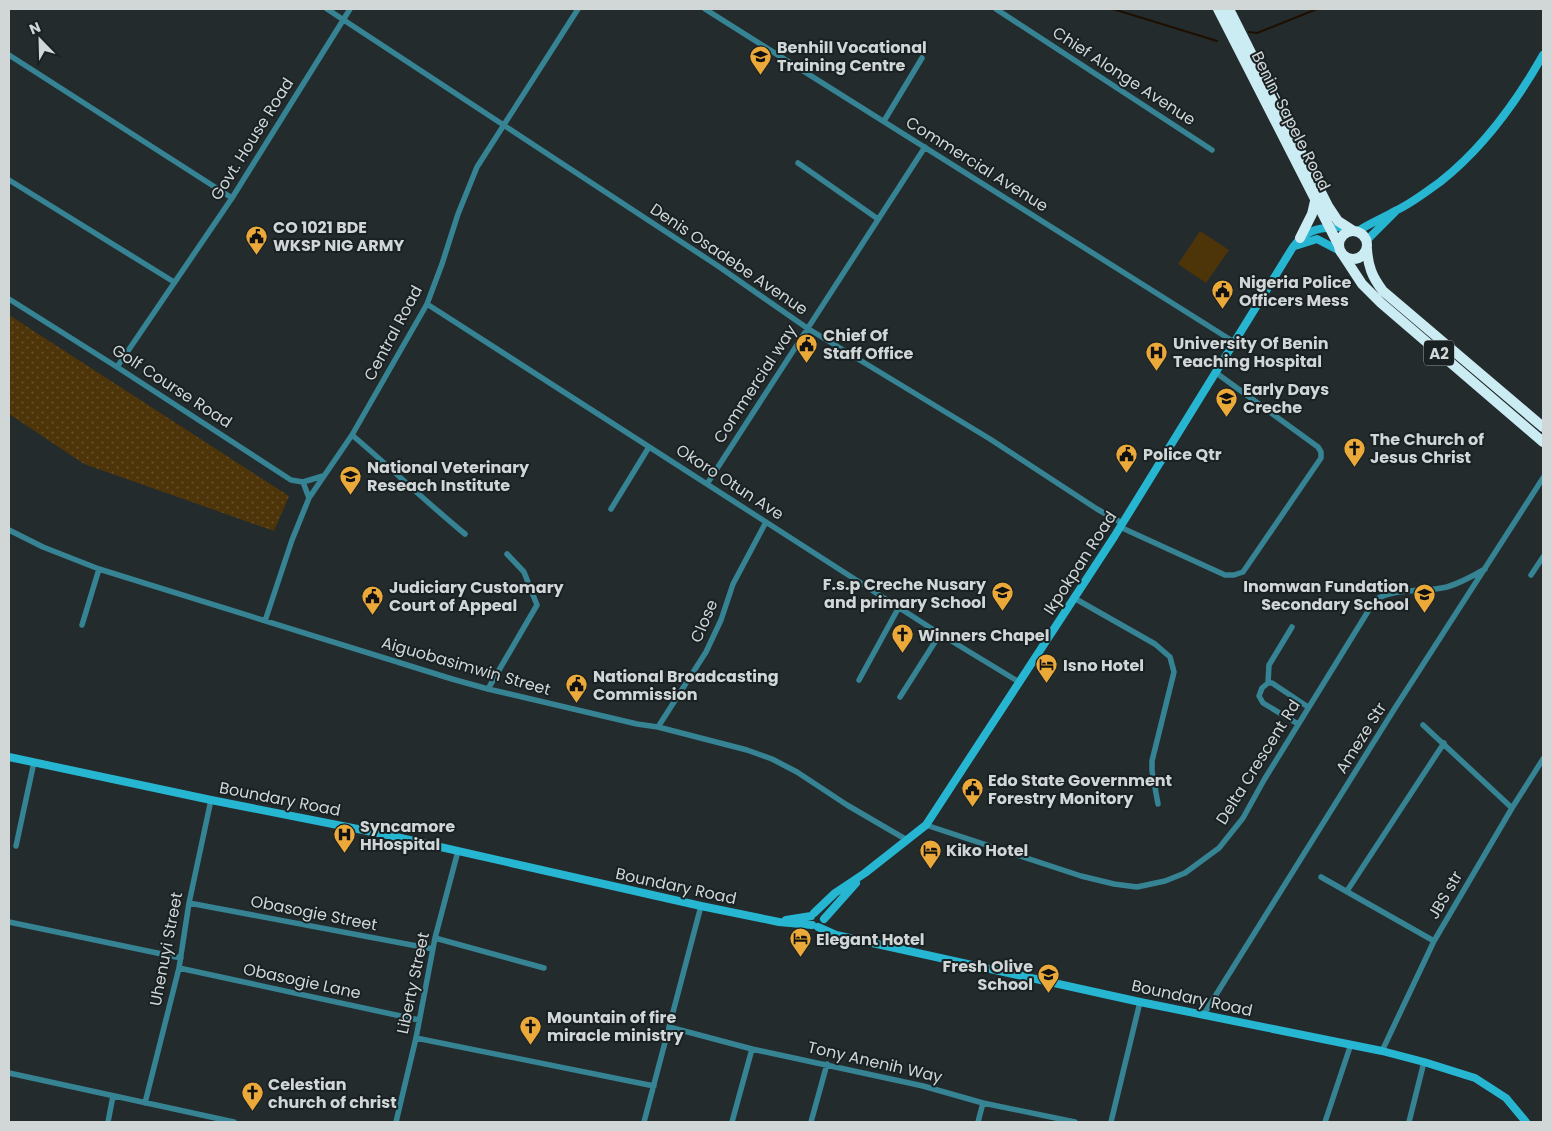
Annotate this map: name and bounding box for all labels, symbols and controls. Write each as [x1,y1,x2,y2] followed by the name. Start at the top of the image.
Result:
[15,15,65,65] north arrow
[26,17,44,39] text: N
[1048,21,1200,131] street label: Chief Alonge Avenue
[777,36,927,77] place label: Benhill Vocational Training Centre
[749,44,773,75] school or university icon: Benhill Vocational Training Centre
[1246,47,1336,195] street label: Benin-Sapele Road
[205,73,299,205] street label: Govt. House Road
[901,111,1053,217] street label: Commercial Avenue
[646,198,812,320] street label: Denis Osadebe Avenue
[273,216,404,257] place label: CO 1021 BDE WKSP NIG ARMY
[245,224,269,255] public building icon: CO 1021 BDE WKSP NIG ARMY
[1239,271,1352,312] place label: Nigeria Police Officers Mess
[1211,279,1235,310] public building icon: Nigeria Police Officers Mess
[358,281,428,385] street label: Central Road
[708,320,802,448] street label: Commercial way
[823,324,914,365] place label: Chief Of Staff Office
[795,332,819,363] public building icon: Chief Of Staff Office
[1173,332,1329,373] place label: University Of Benin Teaching Hospital
[107,338,237,434] street label: Golf Course Road
[1145,340,1169,371] hospital icon: University Of Benin Teaching Hospital
[1424,340,1454,366] road number: A2
[1243,378,1329,419] place label: Early Days Creche
[1215,386,1239,417] school or university icon: Early Days Creche
[1370,428,1484,469] place label: The Church of Jesus Christ
[1342,436,1366,467] church icon: The Church of Jesus Christ
[672,438,788,526] street label: Okoro Otun Ave
[1115,442,1139,473] public building icon: Police Qtr
[1143,443,1222,466] place label: Police Qtr
[367,456,530,497] place label: National Veterinary Reseach Institute
[339,464,363,495] school or university icon: National Veterinary Reseach Institute
[1038,507,1122,619] street label: Ikpokpan Road
[823,573,987,614] place label: F.s.p Creche Nusary and primary School
[1243,575,1409,616] place label: Inomwan Fundation Secondary School
[389,576,564,617] place label: Judiciary Customary Court of Appeal
[990,581,1014,612] school or university icon: F.s.p Creche Nusary and primary School
[1413,583,1437,614] school or university icon: Inomwan Fundation Secondary School
[361,584,385,615] public building icon: Judiciary Customary Court of Appeal
[685,596,723,646] street label: Close
[890,623,914,654] church icon: Winners Chapel
[918,624,1049,647] place label: Winners Chapel
[379,631,553,701] street label: Aiguobasimwin Street
[1035,653,1059,684] hotel icon: Isno Hotel
[1063,654,1144,677] place label: Isno Hotel
[593,665,779,706] place label: National Broadcasting Commission
[565,673,589,704] public building icon: National Broadcasting Commission
[1210,695,1306,829] street label: Delta Crescent Rd
[1330,698,1392,778] street label: Ameze Str
[988,769,1172,810] place label: Edo State Government Forestry Monitory
[217,776,343,822] street label: Boundary Road
[960,777,984,808] public building icon: Edo State Government Forestry Monitory
[360,815,455,856] place label: Syncamore HHospital
[332,823,356,854] hospital icon: Syncamore HHospital
[918,838,942,869] hotel icon: Kiko Hotel
[946,839,1028,862] place label: Kiko Hotel
[613,862,739,910] street label: Boundary Road
[1422,867,1468,923] street label: JBS str
[249,889,379,937] street label: Obasogie Street
[144,890,188,1008] street label: Uhenuyi Street
[788,927,812,958] hotel icon: Elegant Hotel
[816,928,925,951] place label: Elegant Hotel
[391,930,435,1036] street label: Liberty Street
[943,955,1033,996] place label: Fresh Olive School
[241,957,363,1005] street label: Obasogie Lane
[1037,963,1061,994] school or university icon: Fresh Olive School
[1129,974,1255,1022] street label: Boundary Road
[547,1006,684,1047] place label: Mountain of fire miracle ministry
[519,1014,543,1045] church icon: Mountain of fire miracle ministry
[805,1035,945,1089] street label: Tony Anenih Way
[268,1073,397,1114] place label: Celestian church of christ
[240,1081,264,1112] church icon: Celestian church of christ

